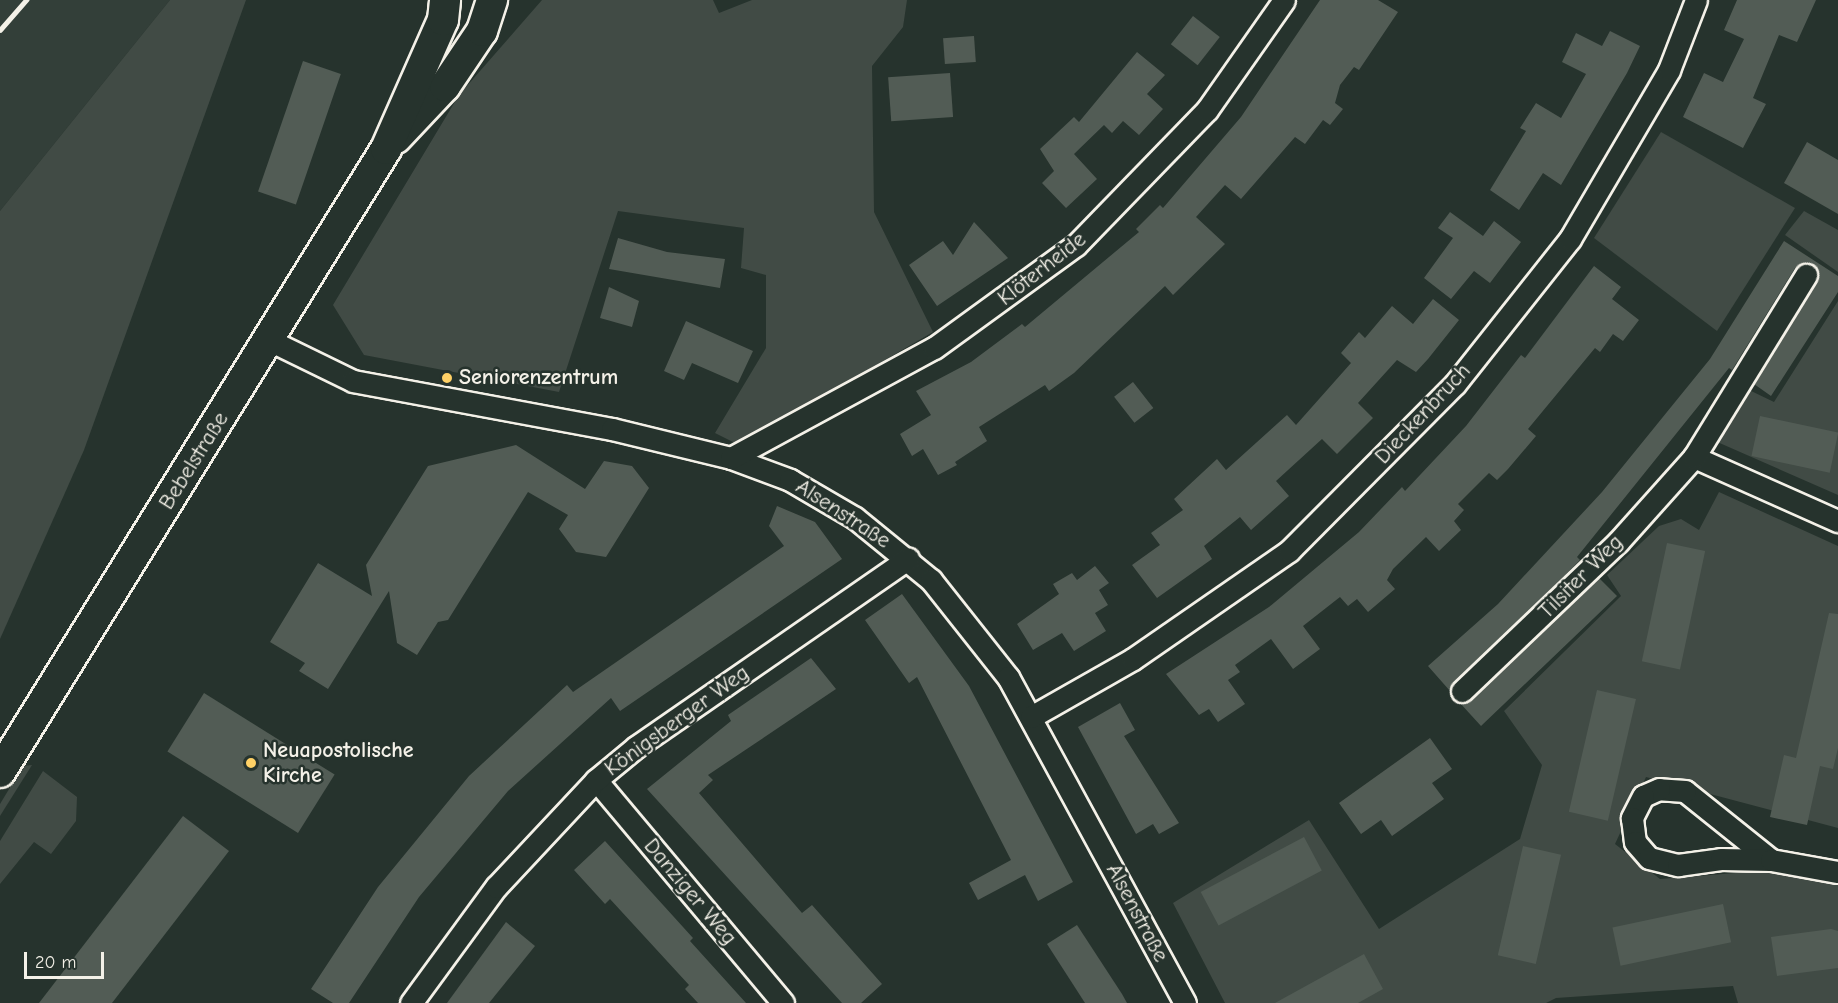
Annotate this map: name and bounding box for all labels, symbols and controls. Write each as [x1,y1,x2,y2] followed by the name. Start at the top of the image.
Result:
[993,226,1091,312] street label: Klöterheide
[1370,358,1476,470] street label: Dieckenbruch
[459,365,618,391] place label: Seniorenzentrum
[440,371,454,385] marker: Seniorenzentrum
[154,407,234,515] street label: Bebelstraße
[791,474,895,554] street label: Alsenstraße
[1533,529,1629,625] street label: Tilsiter Weg
[600,660,754,782] street label: Königsberger Weg
[263,737,414,788] place label: Neuapostolische Kirche
[244,756,258,770] marker: Neuapostolische Kirche
[638,833,742,951] street label: Danziger Weg
[1100,859,1174,967] street label: Alsenstraße
[27,940,106,978] scale bar
[35,952,76,973] text: 20 m

